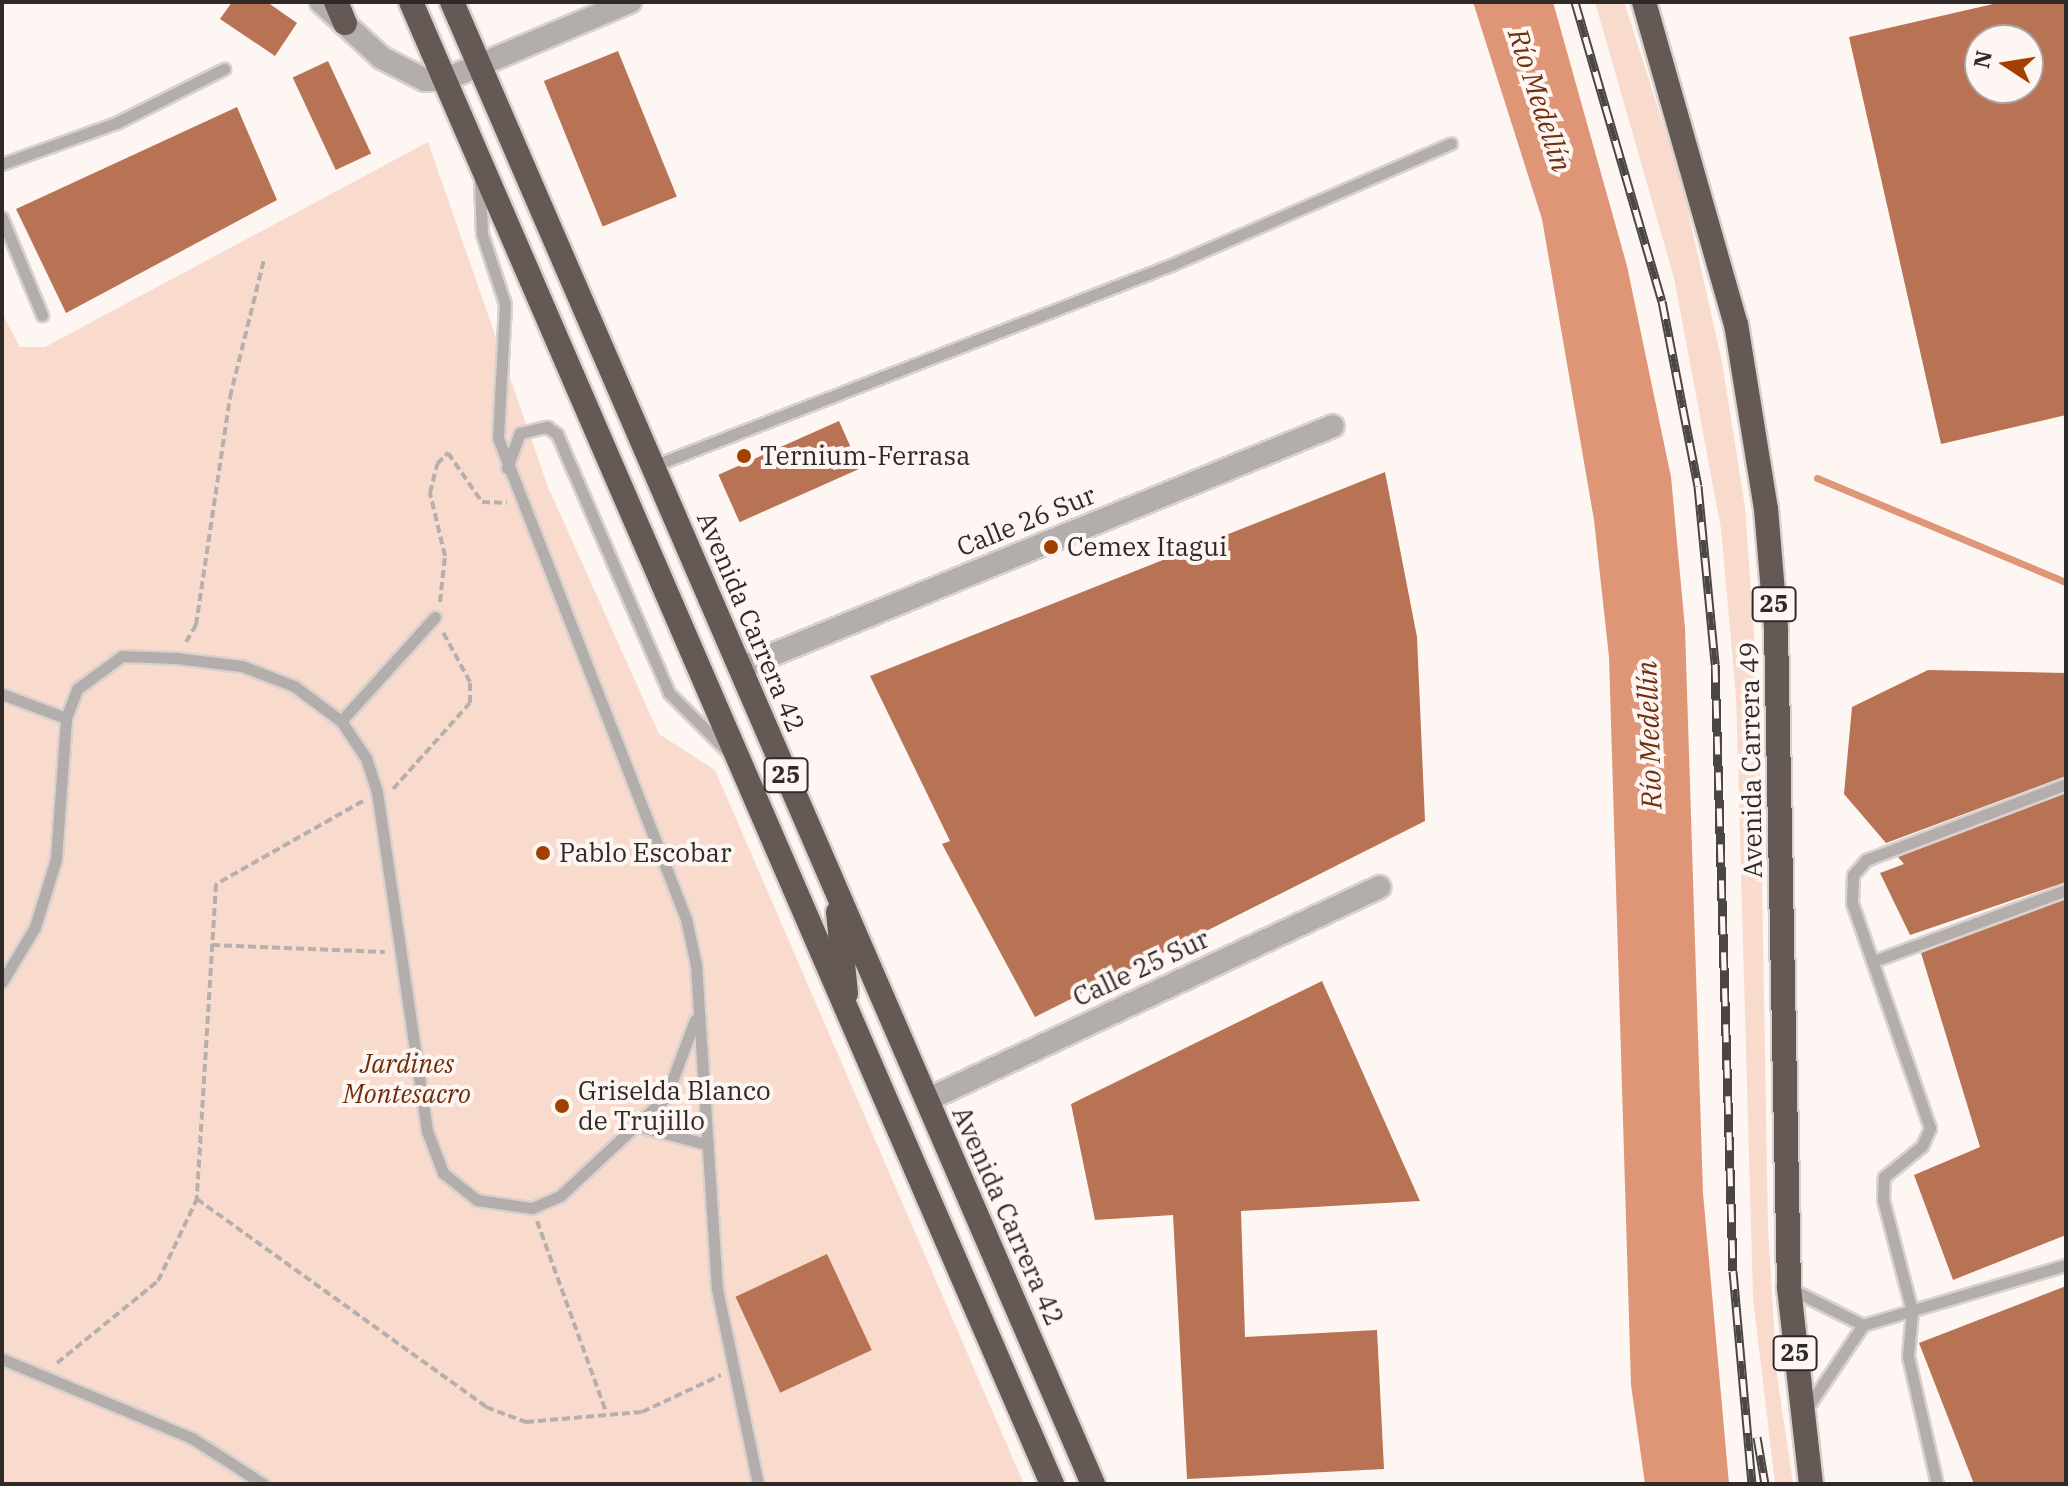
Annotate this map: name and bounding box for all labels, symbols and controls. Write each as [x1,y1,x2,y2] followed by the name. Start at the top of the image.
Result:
[1501,24,1579,176] water label: Río Medellín
[1964,24,2044,104] north arrow
[1966,48,1998,71] text: N
[760,440,970,472] place label: Ternium-Ferrasa
[735,447,753,465] marker: Ternium-Ferrasa
[952,479,1100,563] street label: Calle 26 Sur
[690,507,812,737] street label: Avenida Carrera 42
[1067,531,1227,563] place label: Cemex Itagui
[1042,538,1060,556] marker: Cemex Itagui
[1750,584,1798,624] road number: 25
[1733,642,1769,878] street label: Avenida Carrera 49
[1630,660,1668,810] water label: Río Medellín
[762,755,810,795] road number: 25
[559,837,732,869] place label: Pablo Escobar
[534,844,552,862] marker: Pablo Escobar
[1068,923,1214,1013] street label: Calle 25 Sur
[343,1048,471,1110] park label: Jardines Montesacro
[578,1075,771,1136] place label: Griselda Blanco de Trujillo
[553,1097,571,1115] marker: Griselda Blanco de Trujillo
[946,1102,1070,1330] street label: Avenida Carrera 42
[1771,1333,1819,1373] road number: 25

